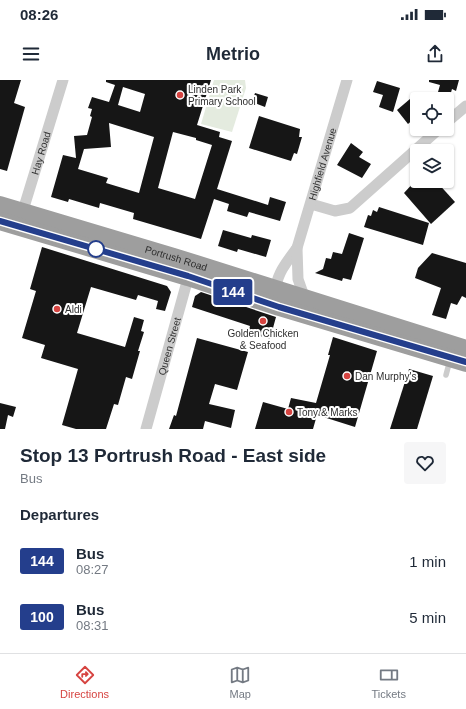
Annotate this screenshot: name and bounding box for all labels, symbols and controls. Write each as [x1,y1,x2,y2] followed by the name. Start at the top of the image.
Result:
[20,6,58,23] text: 08:26
[20,43,42,65] icon: menu
[424,43,446,65] icon: share
[206,44,260,64] text: Metrio
[188,84,256,107] place label: Linden Park Primary School
[175,90,185,100] marker: Linden Park Primary School
[410,92,454,188] map controls
[410,92,454,136] button: locate
[307,126,339,201] street label: Highfield Avenue
[29,130,53,176] street label: Hay Road
[410,144,454,188] button: layers
[87,240,105,258] unlabelled marker
[144,244,209,273] street label: Portrush Road
[210,279,256,305] line badge: 144
[221,284,245,300] text: 144
[52,304,62,314] marker: Aldi
[65,304,82,315] place label: Aldi
[156,316,183,376] street label: Queen Street
[258,316,268,326] marker: Golden Chicken & Seafood
[227,328,299,351] place label: Golden Chicken & Seafood
[342,371,352,381] marker: Dan Murphy's
[355,371,416,382] place label: Dan Murphy's
[284,407,294,417] marker: Tony & Marks
[297,407,358,418] place label: Tony & Marks
[404,442,446,484] button: heart
[20,445,326,466] text: Stop 13 Portrush Road - East side
[20,471,42,486] text: Bus
[20,506,99,523] text: Departures
[76,545,104,562] text: Bus
[30,553,54,569] text: 144
[409,553,446,570] text: 1 min
[76,562,109,577] text: 08:27
[76,601,104,618] text: Bus
[30,609,54,625] text: 100
[409,609,446,626] text: 5 min
[76,618,109,633] text: 08:31
[60,664,109,700] tab: Directions
[229,664,251,700] tab: Map
[371,664,406,700] tab: Tickets

